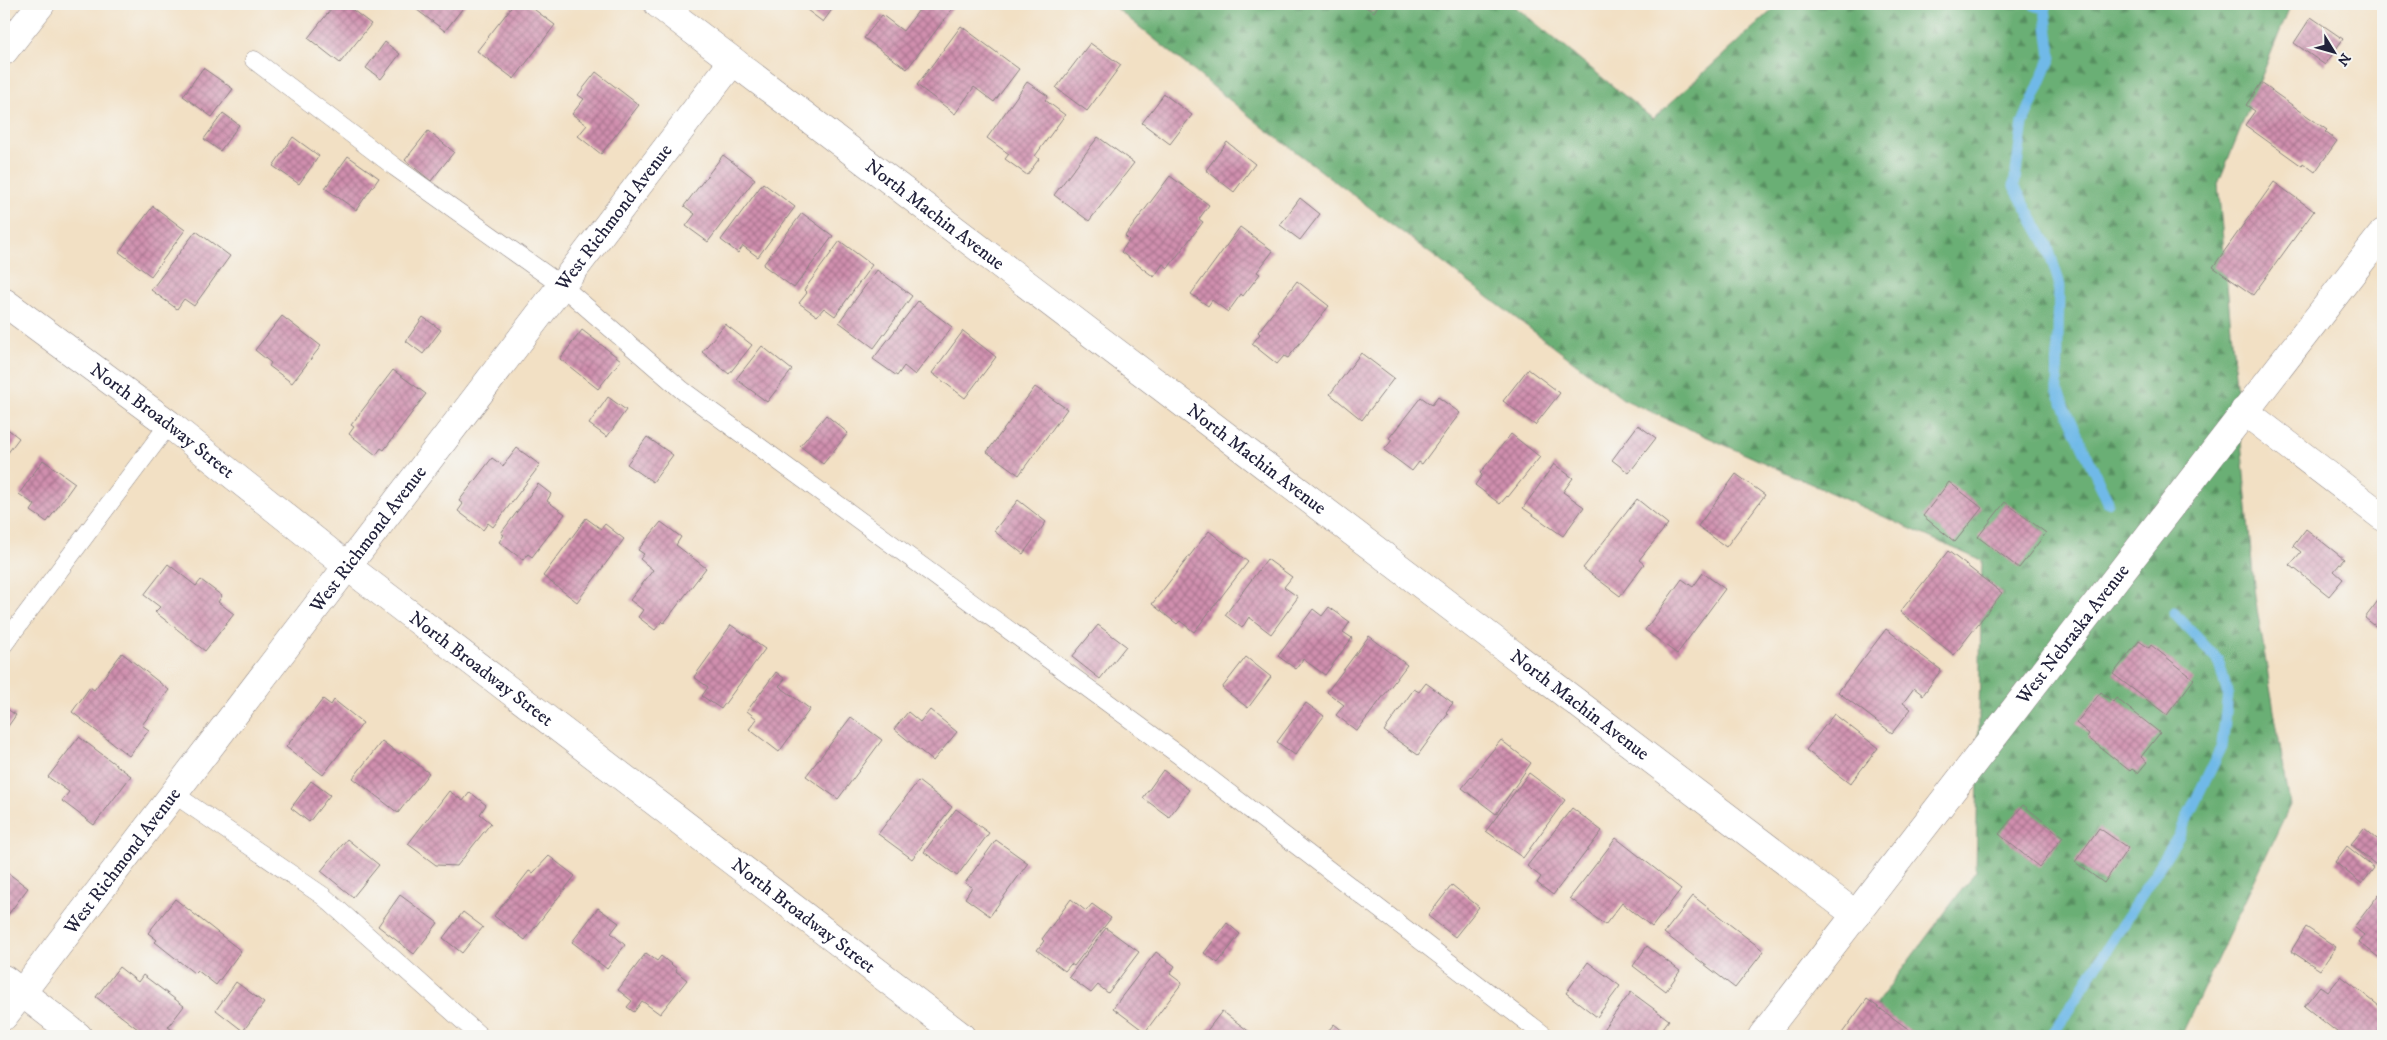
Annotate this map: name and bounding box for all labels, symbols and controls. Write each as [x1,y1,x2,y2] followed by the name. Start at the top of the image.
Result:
[2310,28,2360,78] north arrow
[2333,49,2354,70] text: N
[550,139,677,296] street label: West Richmond Avenue
[861,154,1009,275] street label: North Machin Avenue
[86,358,239,483] street label: North Broadway Street
[1182,399,1331,520] street label: North Machin Avenue
[304,461,431,618] street label: West Richmond Avenue
[2011,559,2134,710] street label: West Nebraska Avenue
[405,606,558,731] street label: North Broadway Street
[1506,645,1654,765] street label: North Machin Avenue
[58,783,186,940] street label: West Richmond Avenue
[727,853,880,978] street label: North Broadway Street

